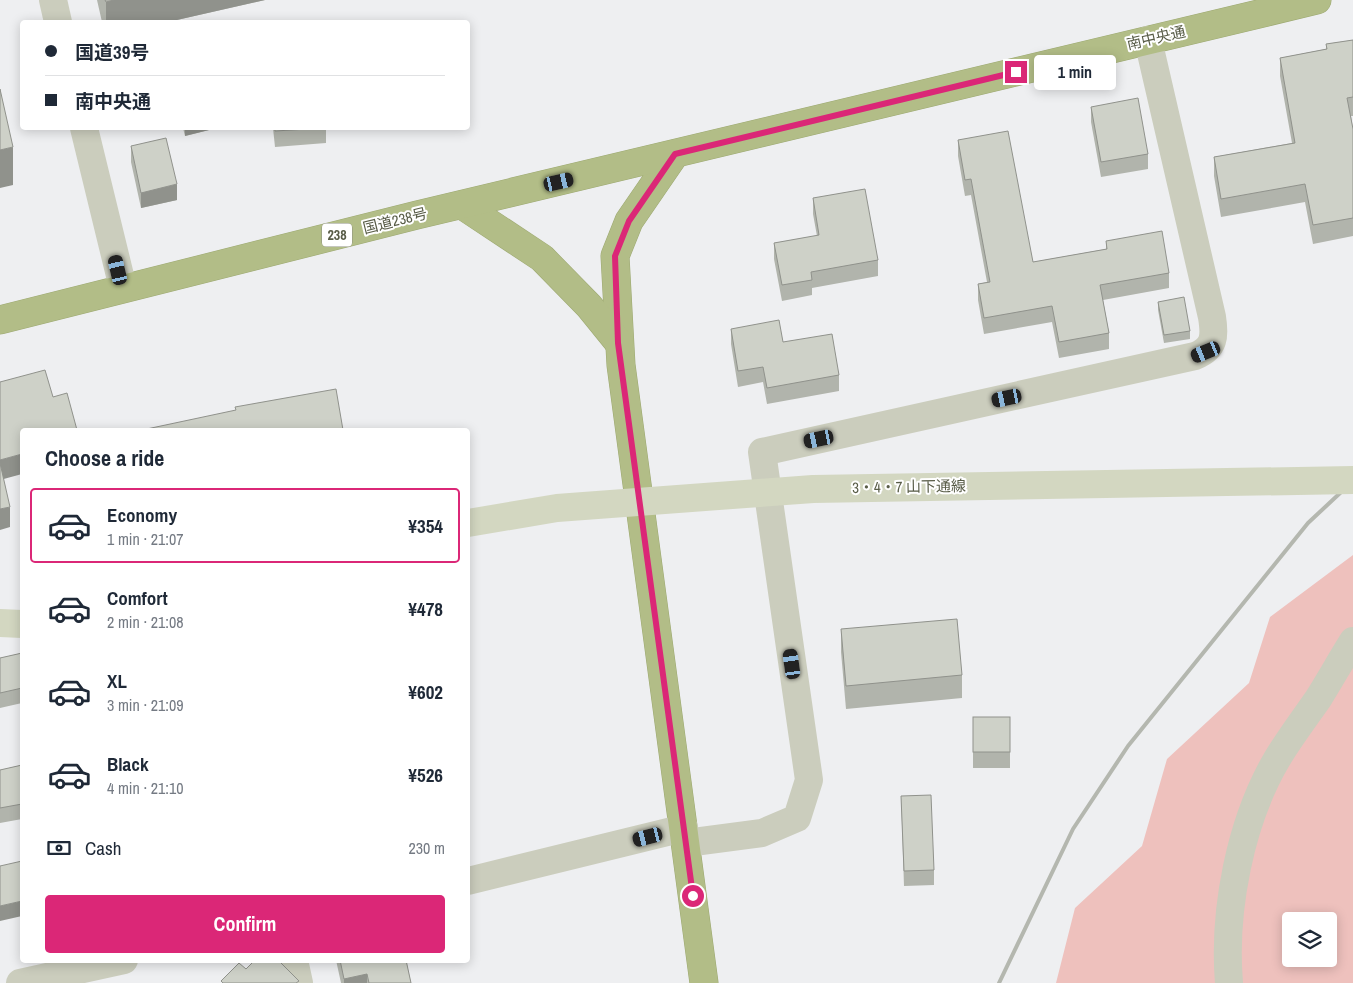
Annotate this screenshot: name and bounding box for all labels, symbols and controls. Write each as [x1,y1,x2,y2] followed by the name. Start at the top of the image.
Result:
[1124,21,1187,54] street label: 南中央通
[75,39,149,65] text: 国道39号
[1034,54,1116,90] callout: 1 min
[1005,61,1027,83] route end
[1058,61,1092,83] text: 1 min
[75,88,151,114] text: 南中央通
[542,171,575,193] car
[361,202,429,239] street label: 国道238号
[322,224,352,246] road number: 238
[107,254,128,286] car
[1189,339,1222,365] car
[990,388,1023,408] car
[802,429,835,449] car
[45,443,164,473] text: Choose a ride
[852,475,966,498] street label: 3・4・7 山下通線
[107,502,177,528] text: Economy
[47,503,92,548] icon: car
[408,513,443,539] text: ¥354
[107,528,184,550] text: 1 min · 21:07
[107,585,168,611] text: Comfort
[47,586,92,631] icon: car
[408,596,443,622] text: ¥478
[107,611,184,633] text: 2 min · 21:08
[782,648,801,680] car
[107,668,127,694] text: XL
[47,669,92,714] icon: car
[408,679,443,705] text: ¥602
[107,694,184,716] text: 3 min · 21:09
[107,751,149,777] text: Black
[47,752,92,797] icon: car
[408,762,443,788] text: ¥526
[107,777,184,799] text: 4 min · 21:10
[631,826,664,848] car
[45,834,73,862] icon: cash
[85,835,121,861] text: Cash
[409,837,445,859] text: 230 m
[682,885,704,907] route start
[45,895,445,953] button: Confirm
[1282,912,1337,967] map controls
[1282,912,1337,967] button: layers

